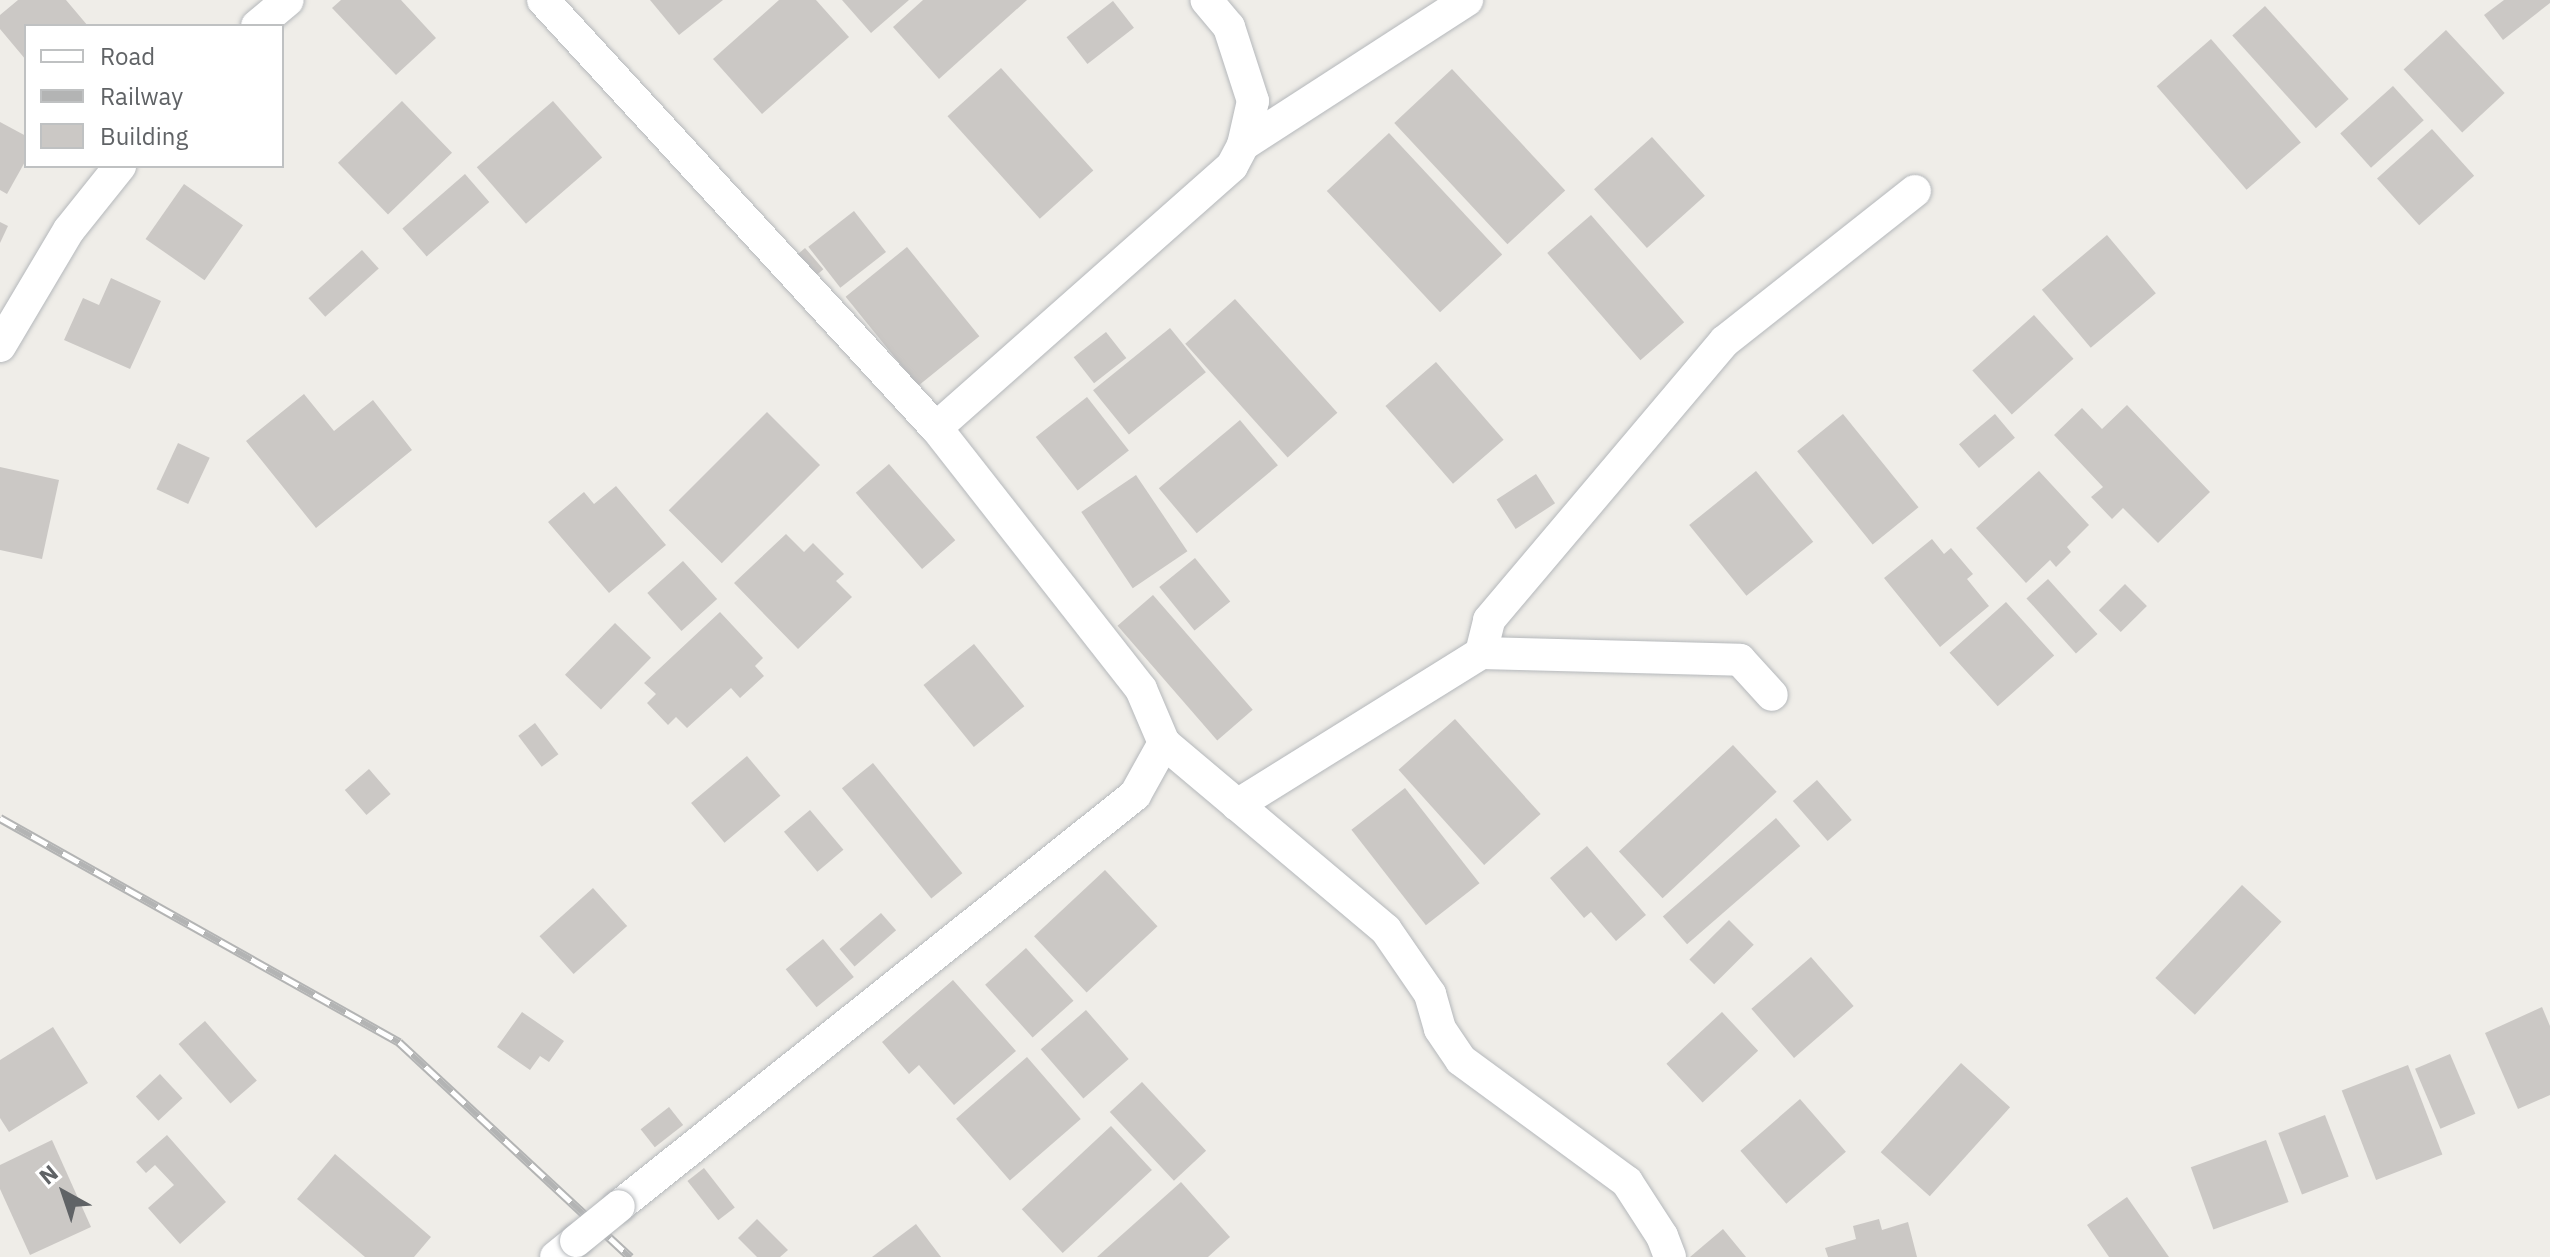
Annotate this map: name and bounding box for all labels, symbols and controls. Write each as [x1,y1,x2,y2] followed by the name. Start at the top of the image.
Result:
[24,24,284,168] legend
[100,40,155,72] text: Road
[100,80,183,112] text: Railway
[100,120,188,152] text: Building
[24,1153,104,1233] north arrow
[33,1158,64,1190] text: N

